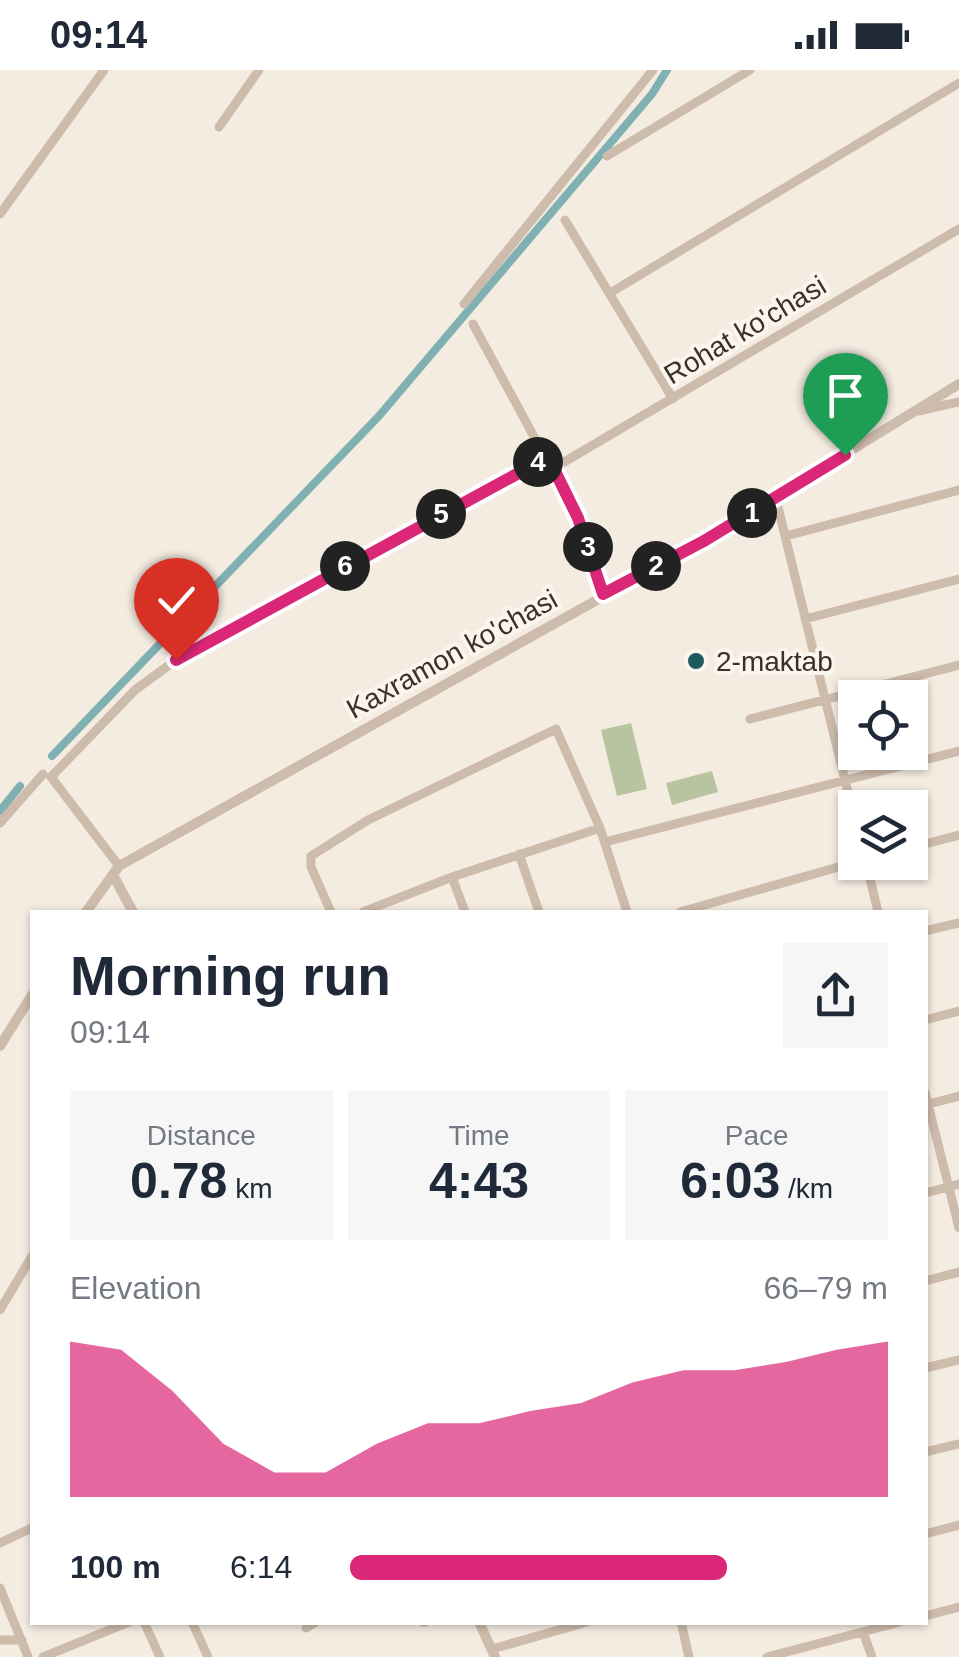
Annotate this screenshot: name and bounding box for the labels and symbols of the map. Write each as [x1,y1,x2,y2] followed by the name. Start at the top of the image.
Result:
[659,270,831,390] street label: Rohat ko'chasi
[803,353,888,456] pin
[513,437,563,487] pin: 4
[727,488,777,538] pin: 1
[416,489,466,539] pin: 5
[563,522,613,572] pin: 3
[320,541,370,591] pin: 6
[631,541,681,591] pin: 2
[134,558,219,661] pin
[341,583,563,725] street label: Kaxramon ko'chasi
[716,646,833,677] place label: 2-maktab
[685,650,707,672] marker: 2-maktab

